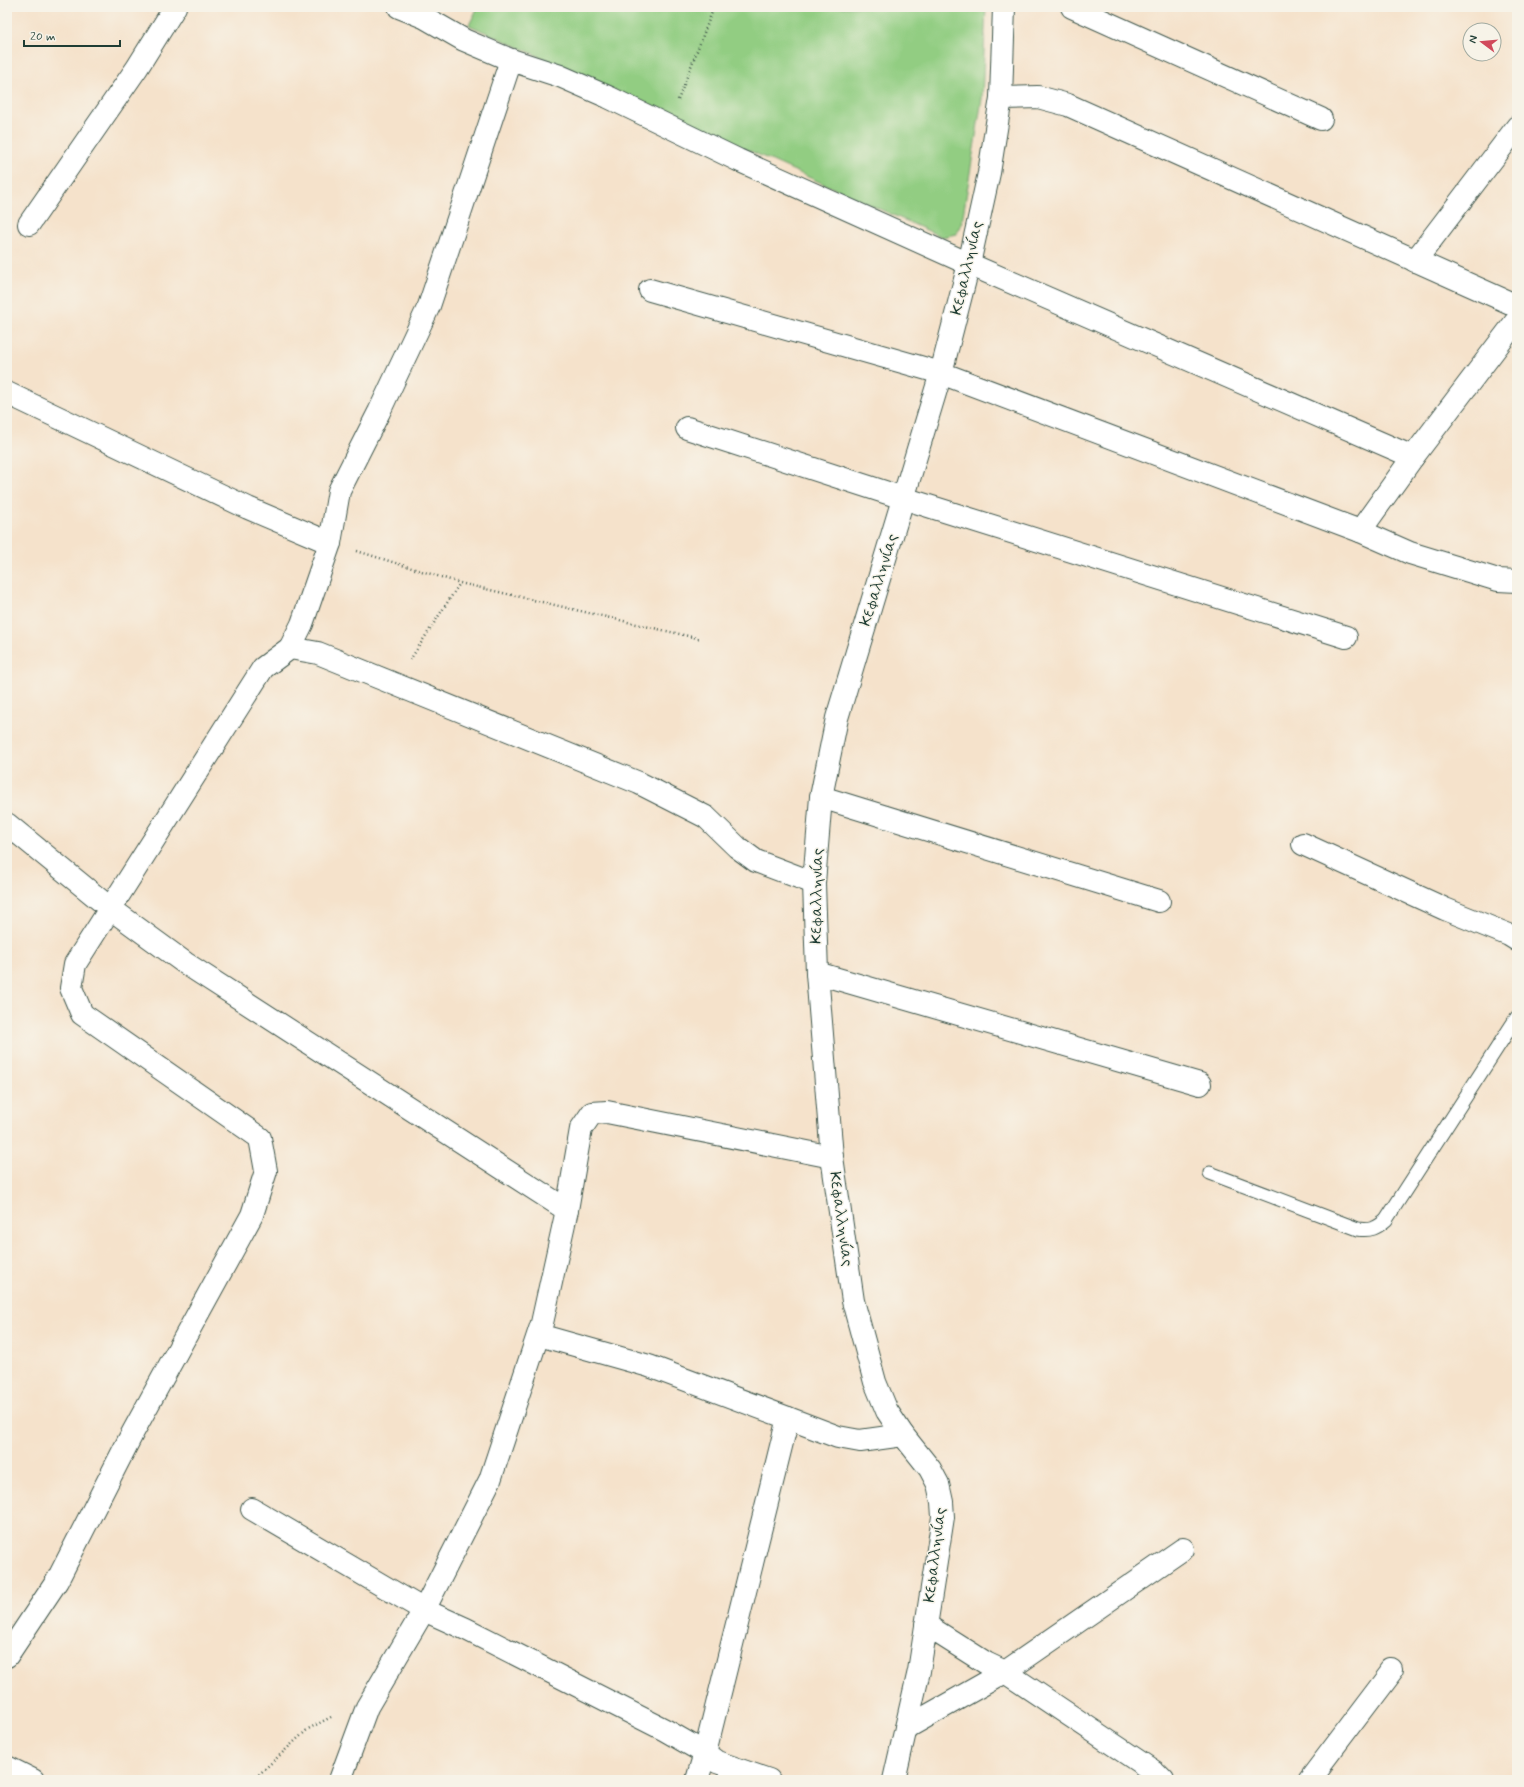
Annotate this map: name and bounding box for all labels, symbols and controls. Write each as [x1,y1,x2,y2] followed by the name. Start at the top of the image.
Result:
[24,22,120,48] scale bar
[1462,22,1502,62] north arrow
[30,29,56,45] text: 20 m
[1466,34,1481,45] text: N
[946,219,988,317] street label: Κεφαλληνίας
[855,531,903,629] street label: Κεφαλληνίας
[806,848,828,944] street label: Κεφαλληνίας
[824,1170,858,1268] street label: Κεφαλληνίας
[919,1506,951,1604] street label: Κεφαλληνίας

